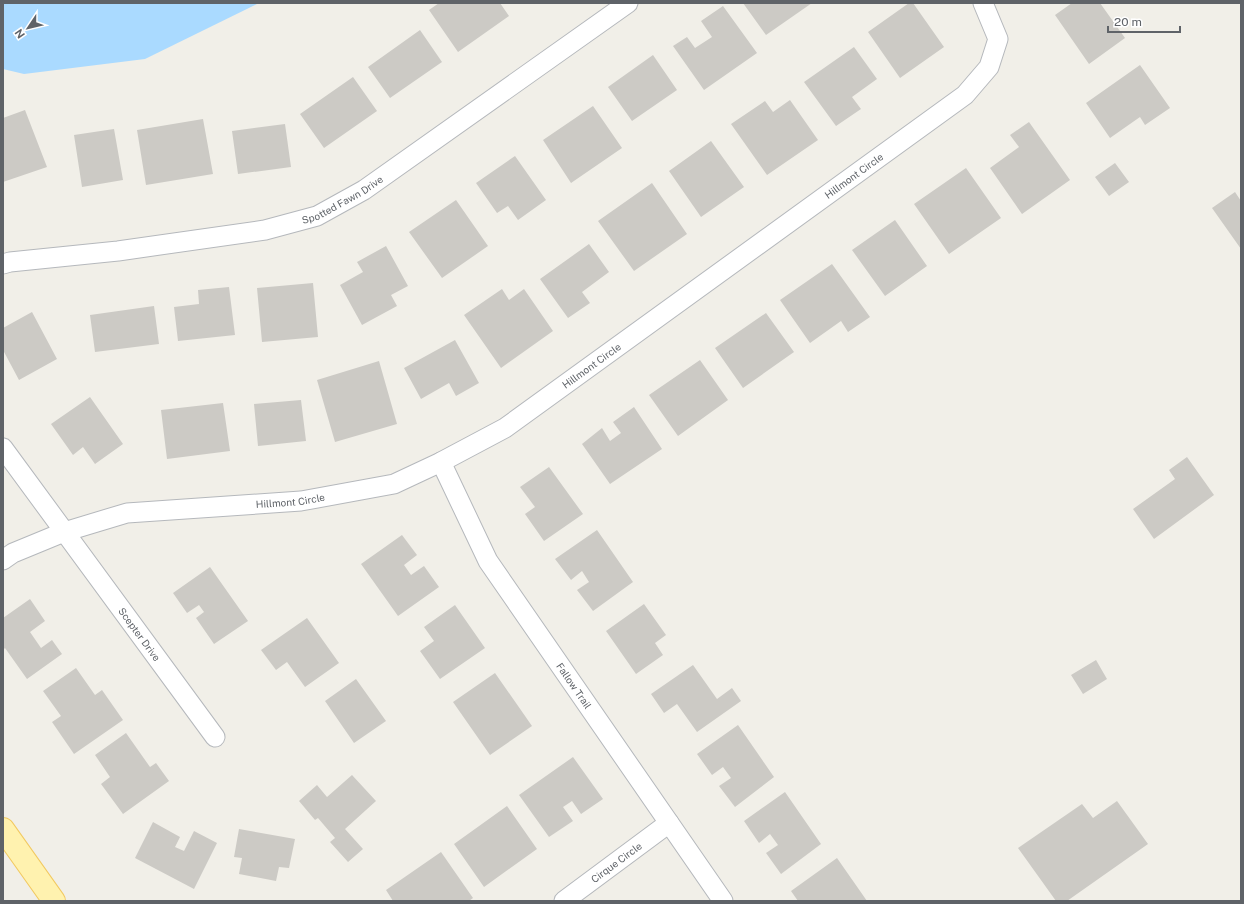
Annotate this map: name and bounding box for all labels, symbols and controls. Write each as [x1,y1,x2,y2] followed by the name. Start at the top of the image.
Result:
[8,8,48,48] north arrow
[1108,8,1180,34] scale bar
[1114,15,1142,29] text: 20 m
[12,27,27,41] text: N
[822,150,886,201] street label: Hillmont Circle
[301,173,385,226] street label: Spotted Fawn Drive
[560,340,623,391] street label: Hillmont Circle
[255,491,326,510] street label: Hillmont Circle
[116,605,163,664] street label: Scepter Drive
[554,660,594,711] street label: Fallow Trail
[588,839,644,885] street label: Cirque Circle

